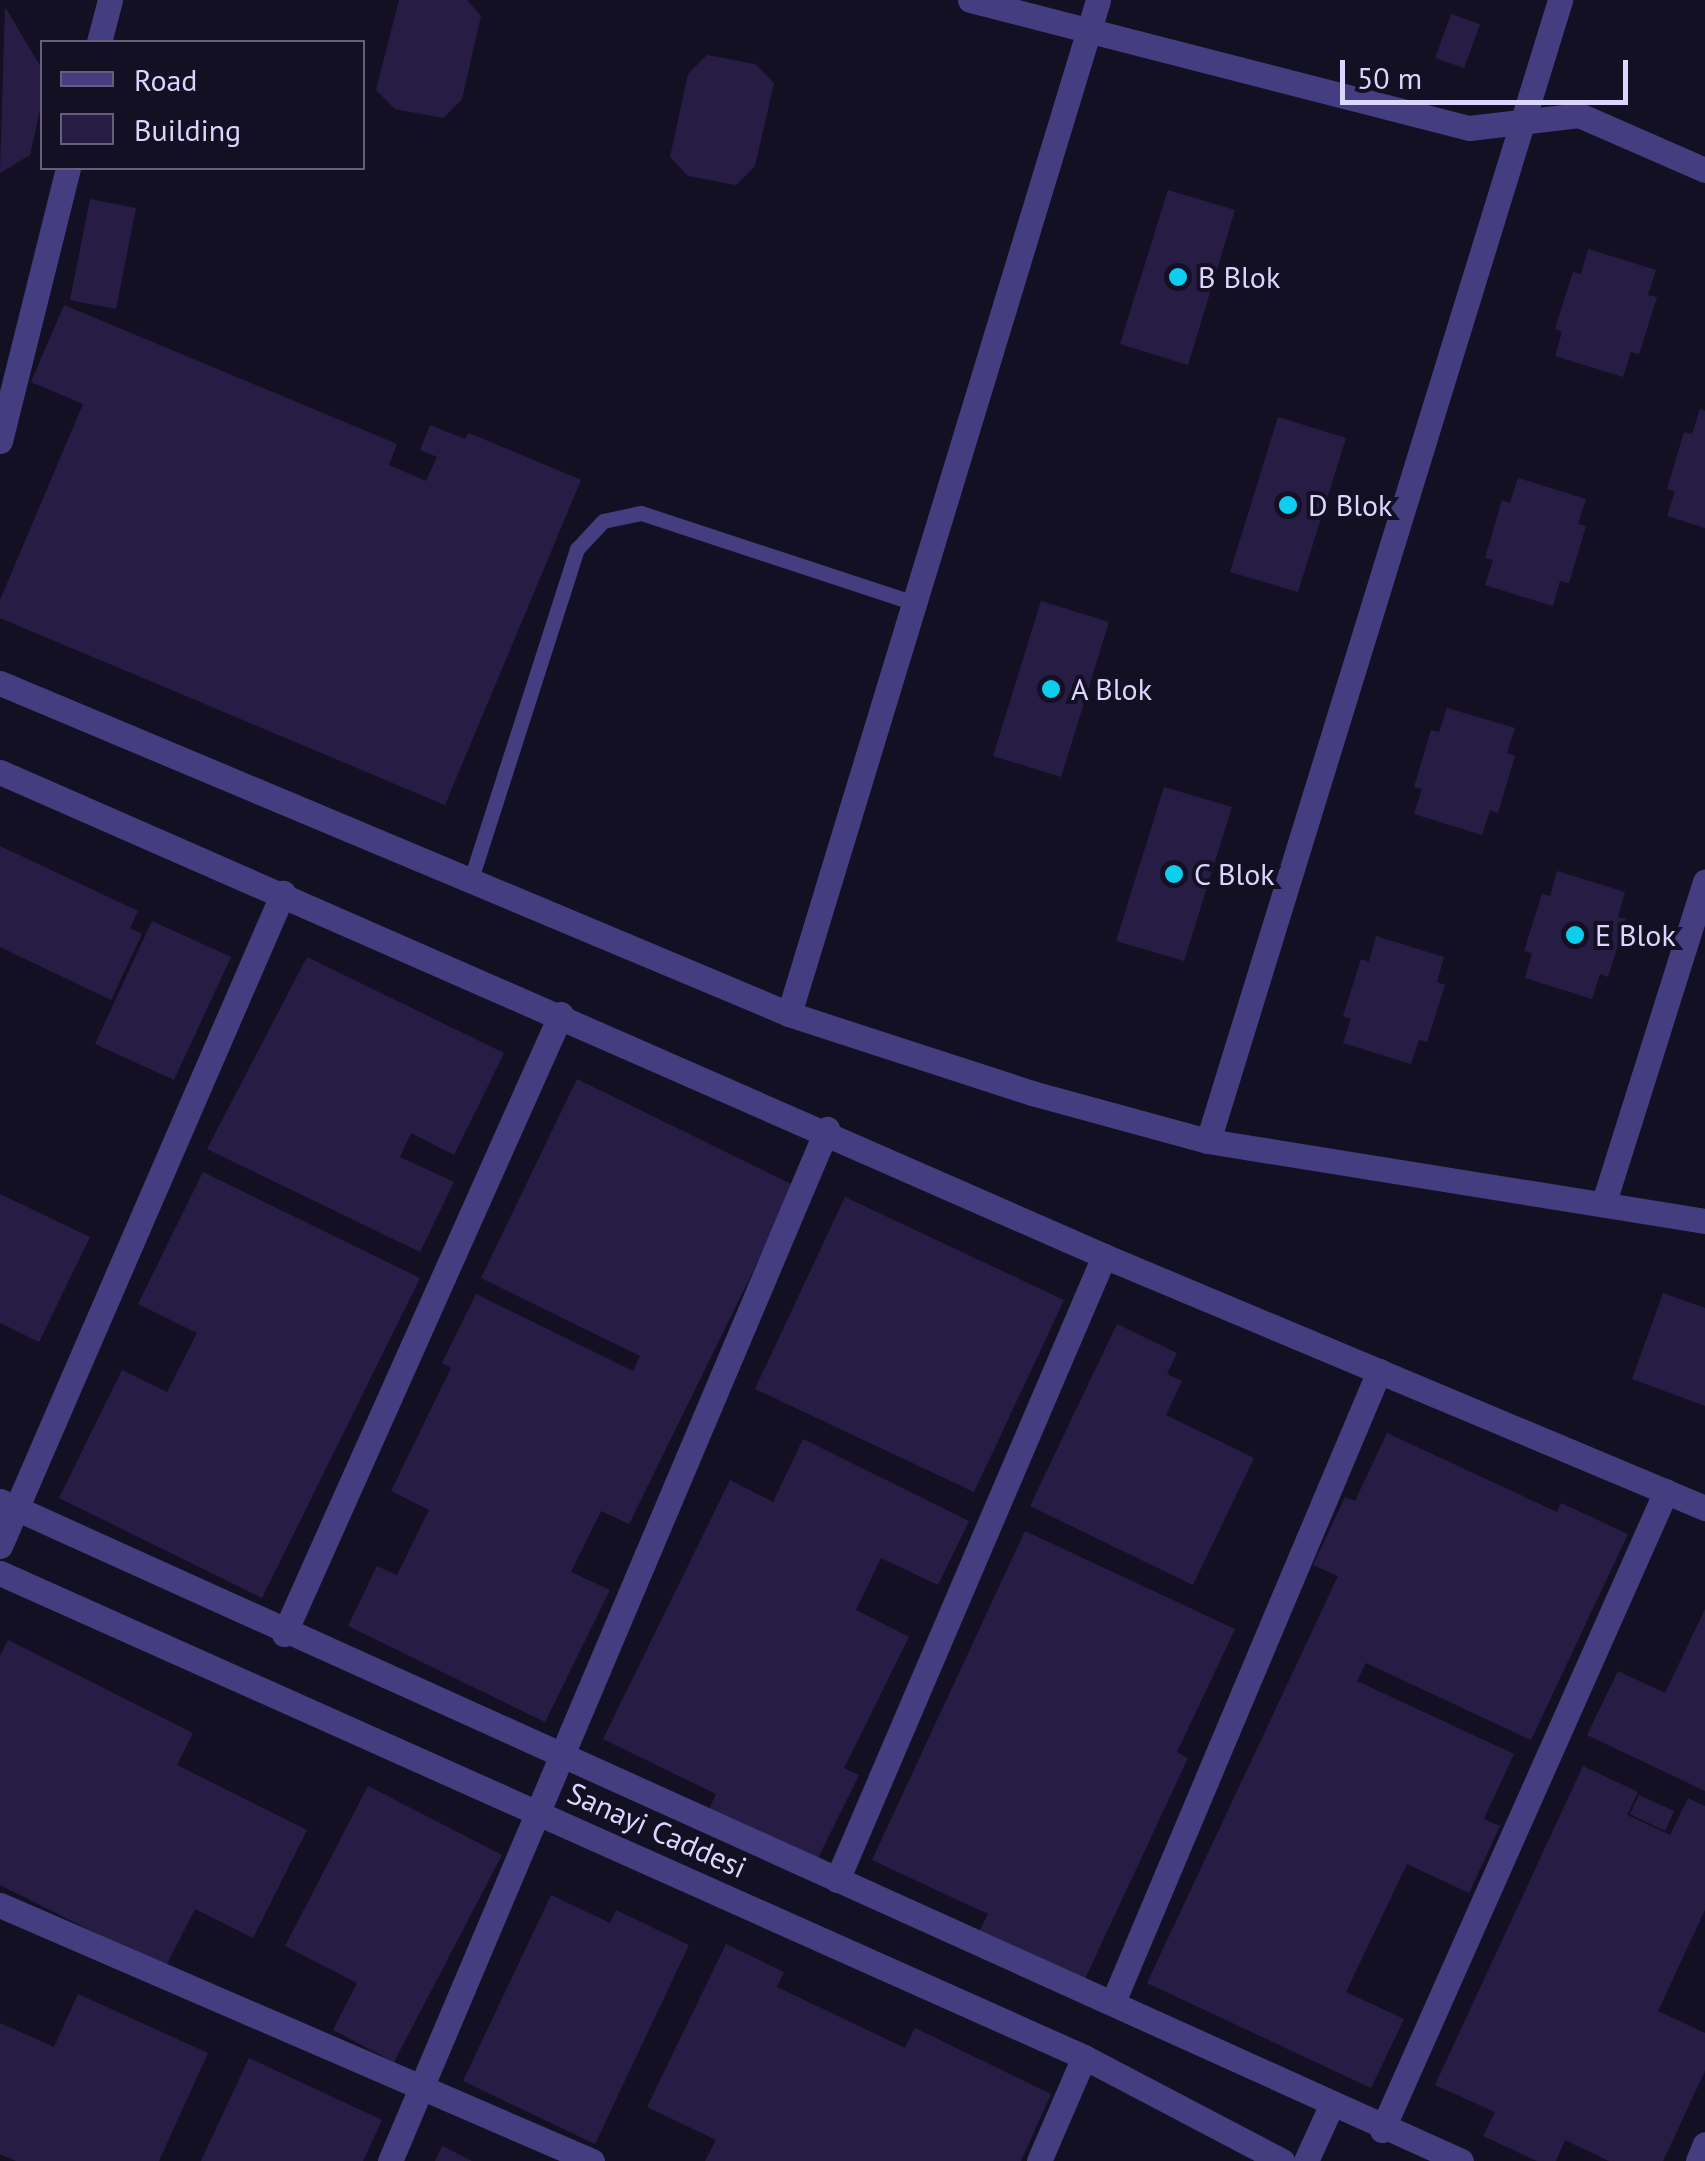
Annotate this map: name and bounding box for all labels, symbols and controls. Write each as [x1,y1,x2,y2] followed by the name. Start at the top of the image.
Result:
[40,40,365,170] legend
[1345,40,1632,102] scale bar
[1357,58,1422,97] text: 50 m
[134,60,198,99] text: Road
[134,110,241,149] text: Building
[1198,259,1280,295] place label: B Blok
[1167,266,1189,288] marker: B Blok
[1308,487,1392,523] place label: D Blok
[1277,494,1299,516] marker: D Blok
[1071,671,1153,707] place label: A Blok
[1040,678,1062,700] marker: A Blok
[1194,856,1276,892] place label: C Blok
[1163,863,1185,885] marker: C Blok
[1595,917,1676,953] place label: E Blok
[1564,924,1586,946] marker: E Blok
[562,1775,752,1885] street label: Sanayi Caddesi

